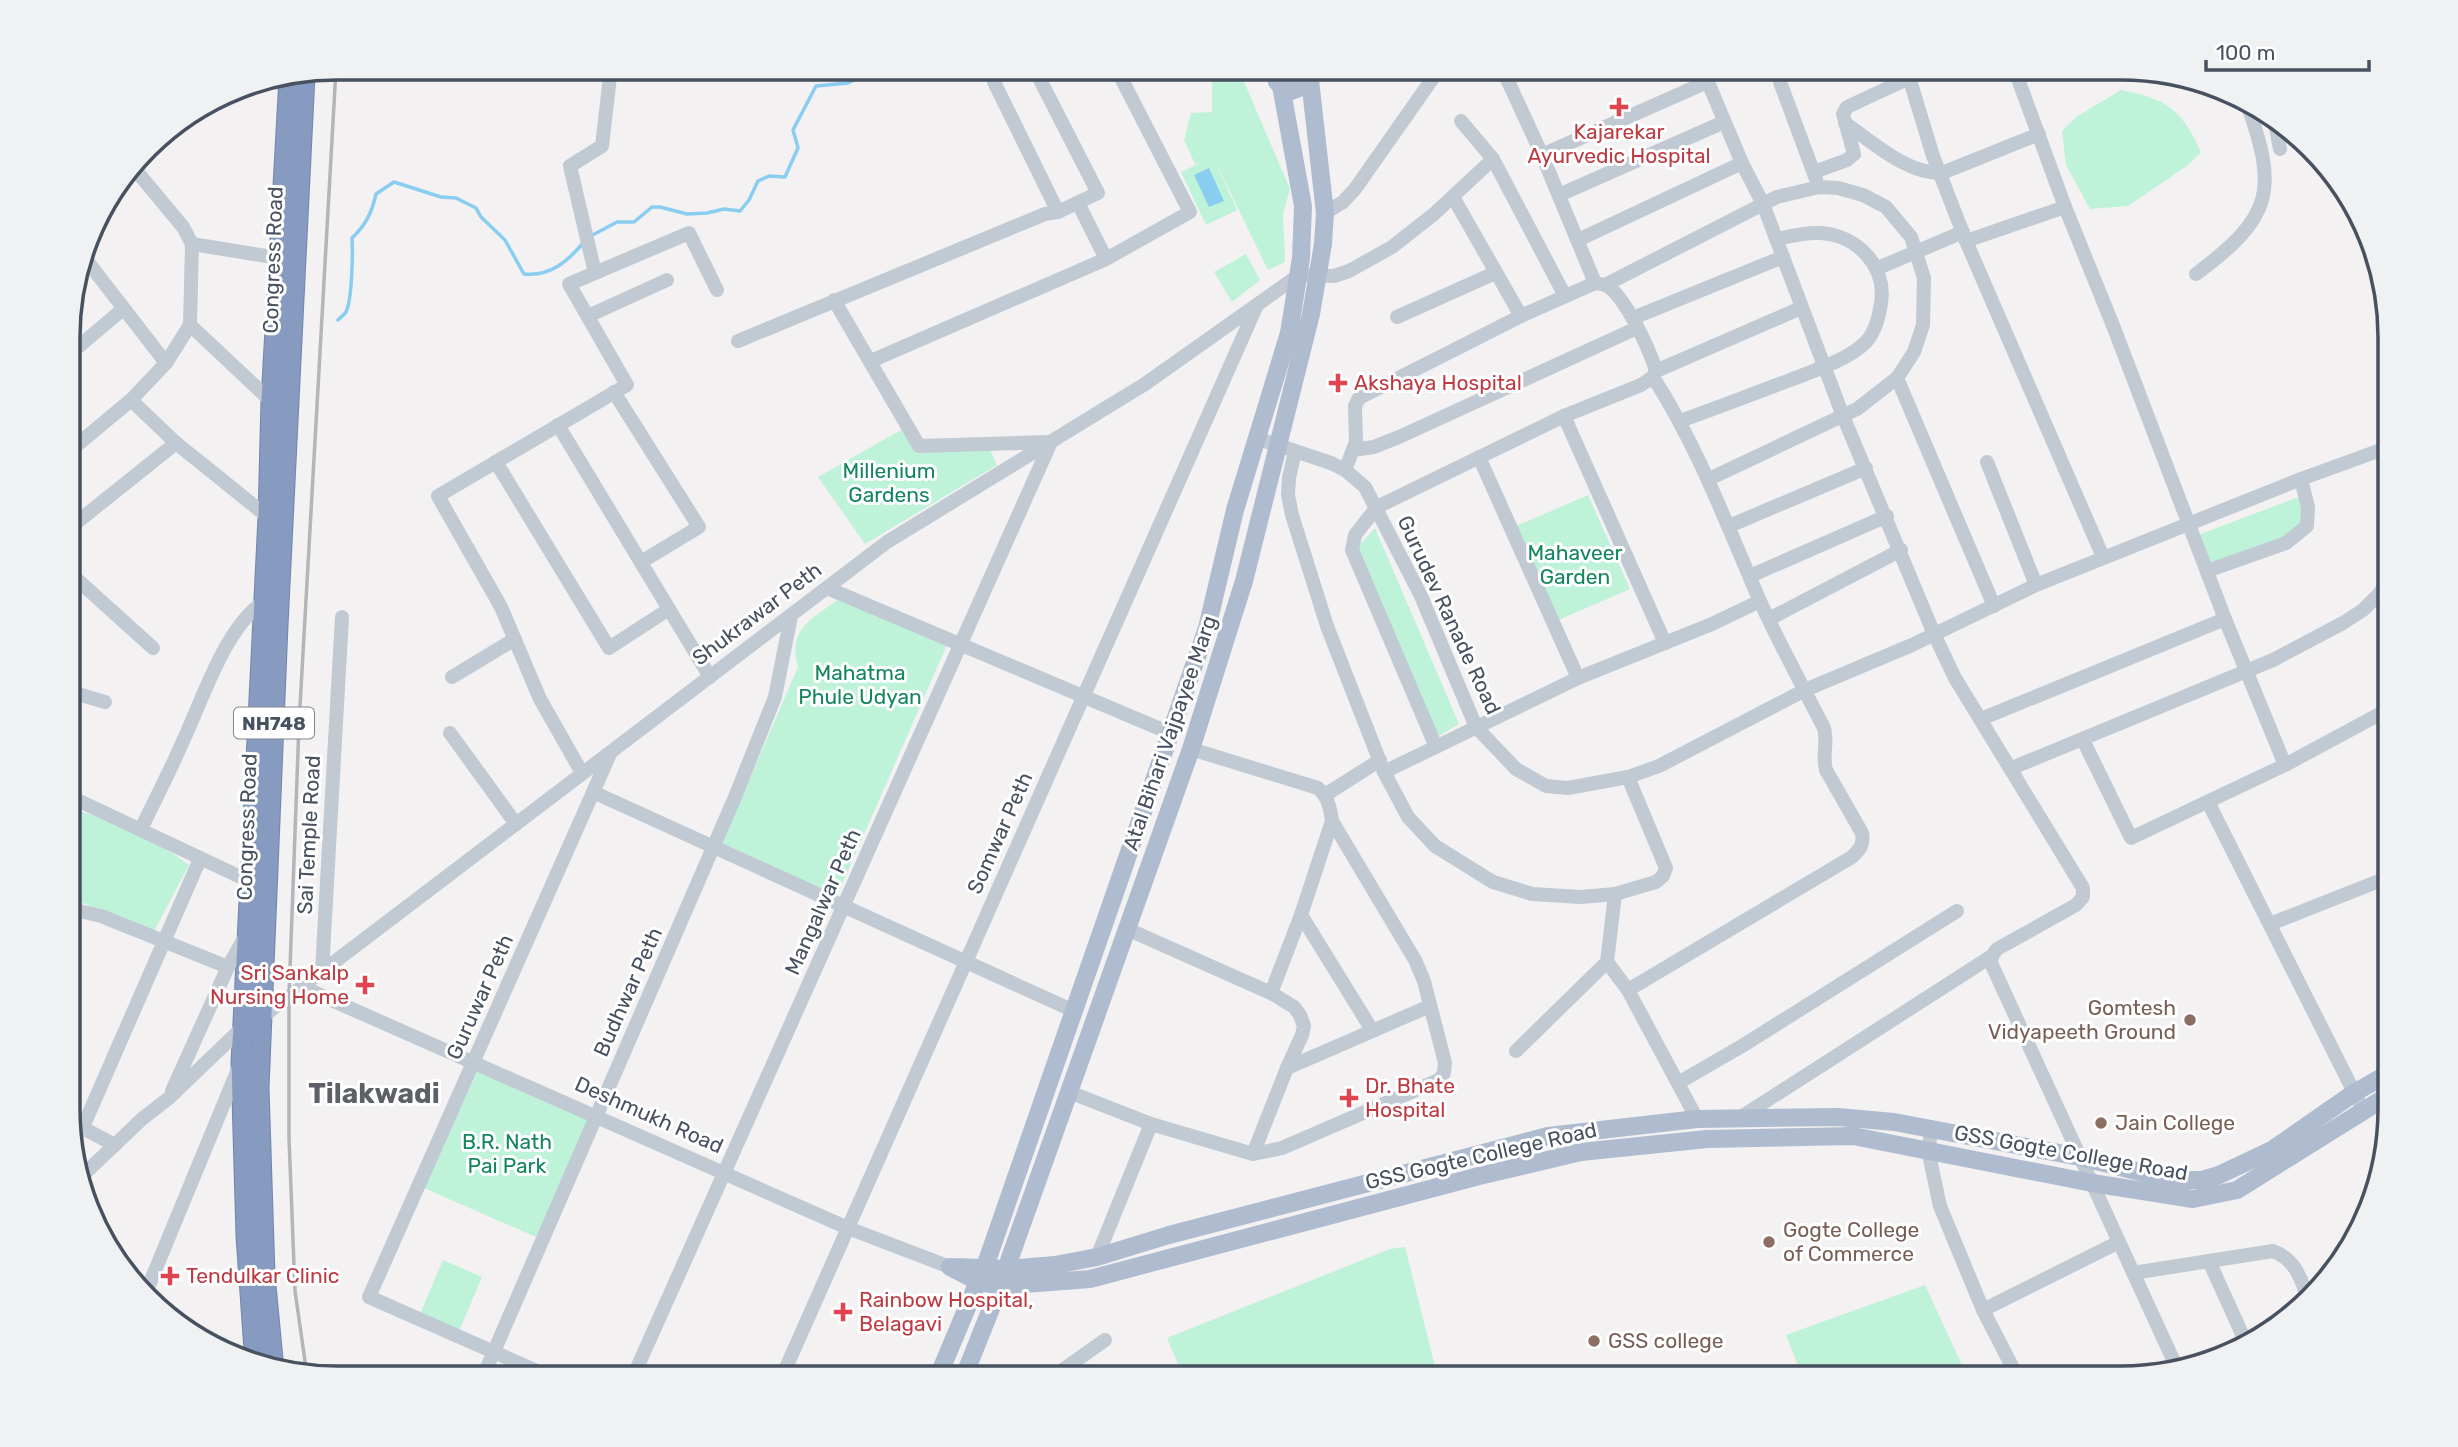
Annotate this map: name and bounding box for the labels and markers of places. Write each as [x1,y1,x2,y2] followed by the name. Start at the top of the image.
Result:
[1609,97,1629,117] marker: Kajarekar Ayurvedic Hospital
[1527,119,1711,168] place label: Kajarekar Ayurvedic Hospital
[1354,370,1522,395] place label: Akshaya Hospital
[1328,373,1348,393] marker: Akshaya Hospital
[210,960,349,1009] place label: Sri Sankalp Nursing Home
[355,975,375,995] marker: Sri Sankalp Nursing Home
[1988,995,2176,1044] place label: Gomtesh Vidyapeeth Ground
[2182,1012,2198,1028] marker: Gomtesh Vidyapeeth Ground
[1365,1073,1455,1122] place label: Dr. Bhate Hospital
[1339,1088,1359,1108] marker: Dr. Bhate Hospital
[2115,1110,2235,1135] place label: Jain College
[2093,1115,2109,1131] marker: Jain College
[1783,1217,1919,1266] place label: Gogte College of Commerce
[1761,1234,1777,1250] marker: Gogte College of Commerce
[186,1263,339,1288] place label: Tendulkar Clinic
[160,1266,180,1286] marker: Tendulkar Clinic
[859,1287,1033,1336] place label: Rainbow Hospital, Belagavi
[833,1302,853,1322] marker: Rainbow Hospital, Belagavi
[1608,1328,1723,1353] place label: GSS college
[1586,1333,1602,1349] marker: GSS college

